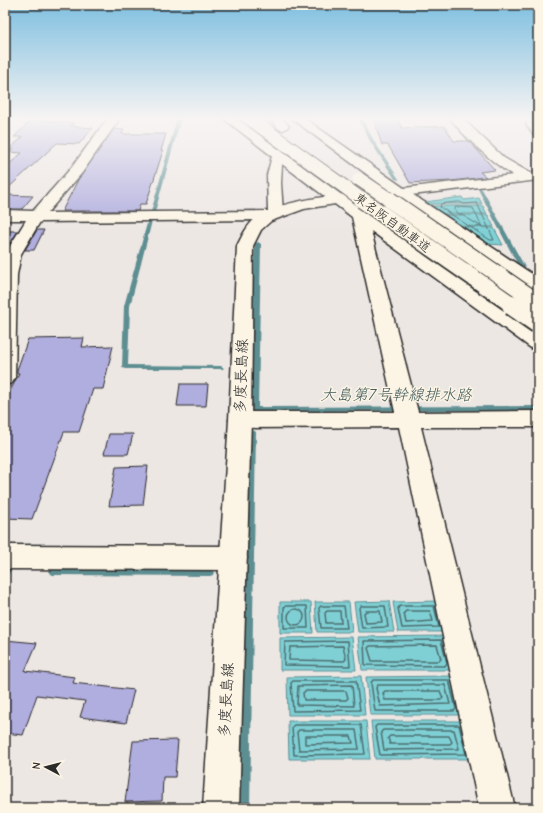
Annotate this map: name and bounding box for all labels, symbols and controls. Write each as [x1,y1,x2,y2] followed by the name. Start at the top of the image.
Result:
[351,190,434,255] street label: 東名阪自動車道
[231,338,251,414] street label: 多度長島線
[320,386,473,404] water label: 大島第7号幹線排水路
[215,662,237,738] street label: 多度長島線
[26,747,66,787] north arrow
[30,761,43,770] text: N

